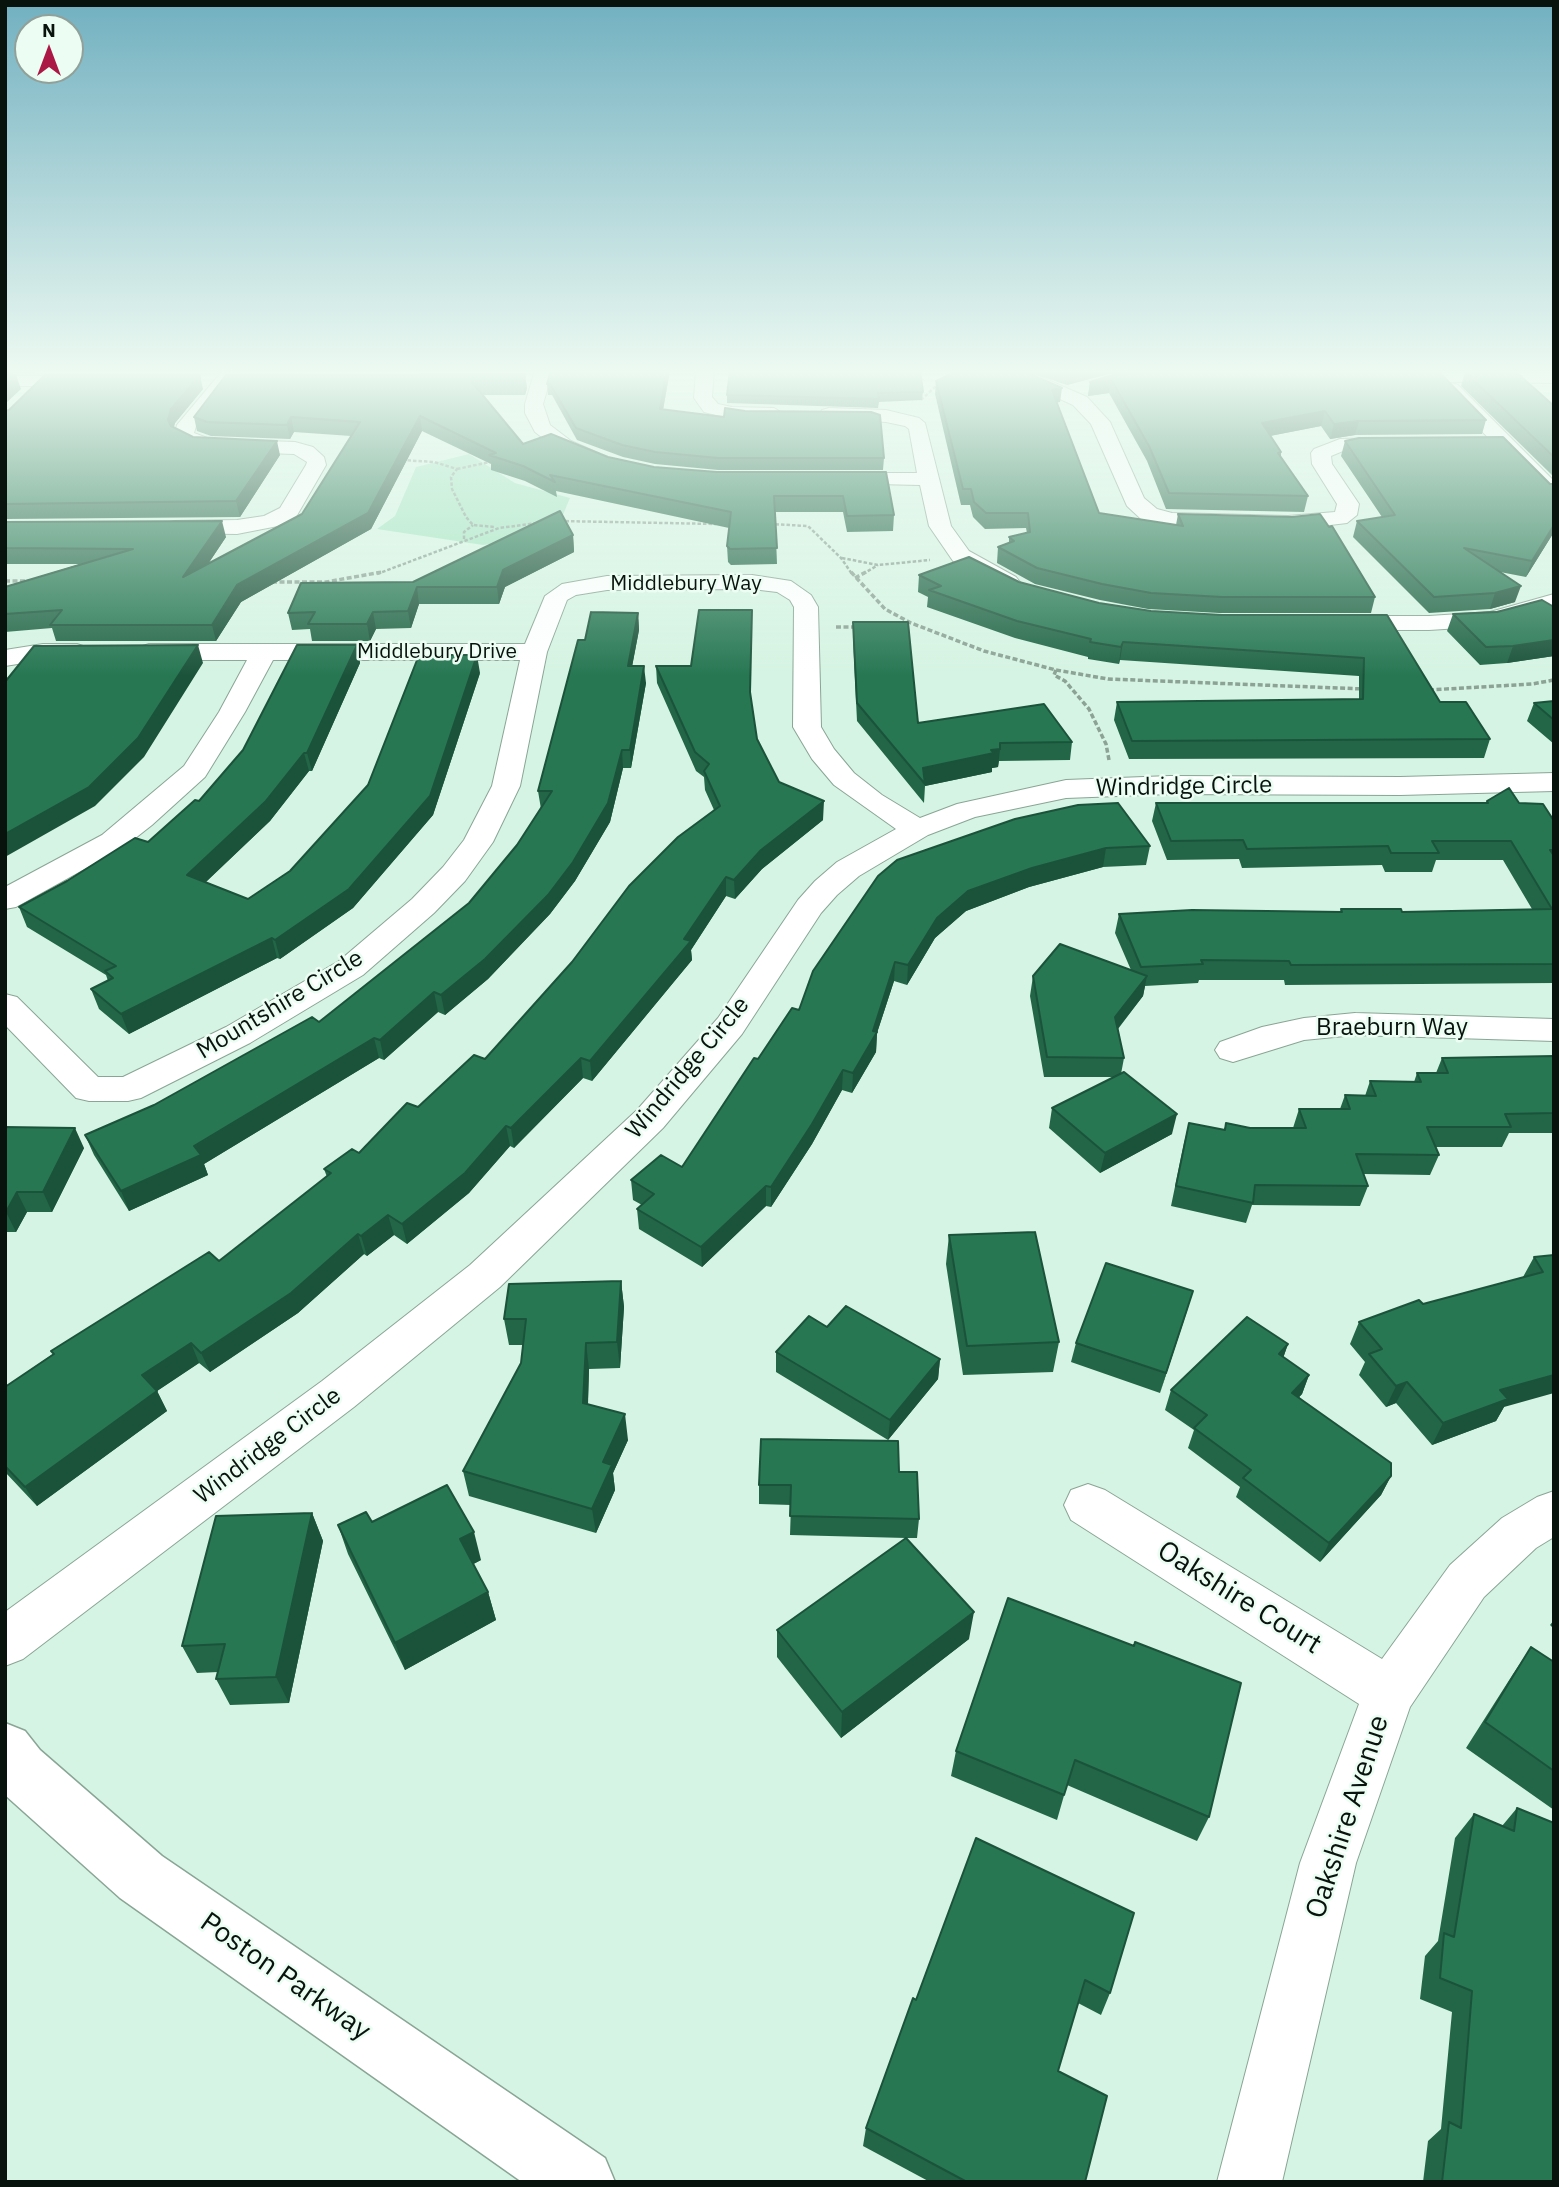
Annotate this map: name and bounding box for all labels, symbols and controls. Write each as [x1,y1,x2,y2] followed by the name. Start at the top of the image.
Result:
[14,14,84,84] north arrow
[42,18,56,42] text: N
[610,571,762,597] street label: Middlebury Way
[357,639,517,665] street label: Middlebury Drive
[1096,771,1272,803] street label: Windridge Circle
[192,944,368,1066] street label: Mountshire Circle
[620,991,756,1145] street label: Windridge Circle
[1316,1014,1468,1042] street label: Braeburn Way
[189,1381,347,1511] street label: Windridge Circle
[1151,1534,1327,1662] street label: Oakshire Court
[1299,1711,1397,1923] street label: Oakshire Avenue
[193,1906,377,2048] street label: Poston Parkway

